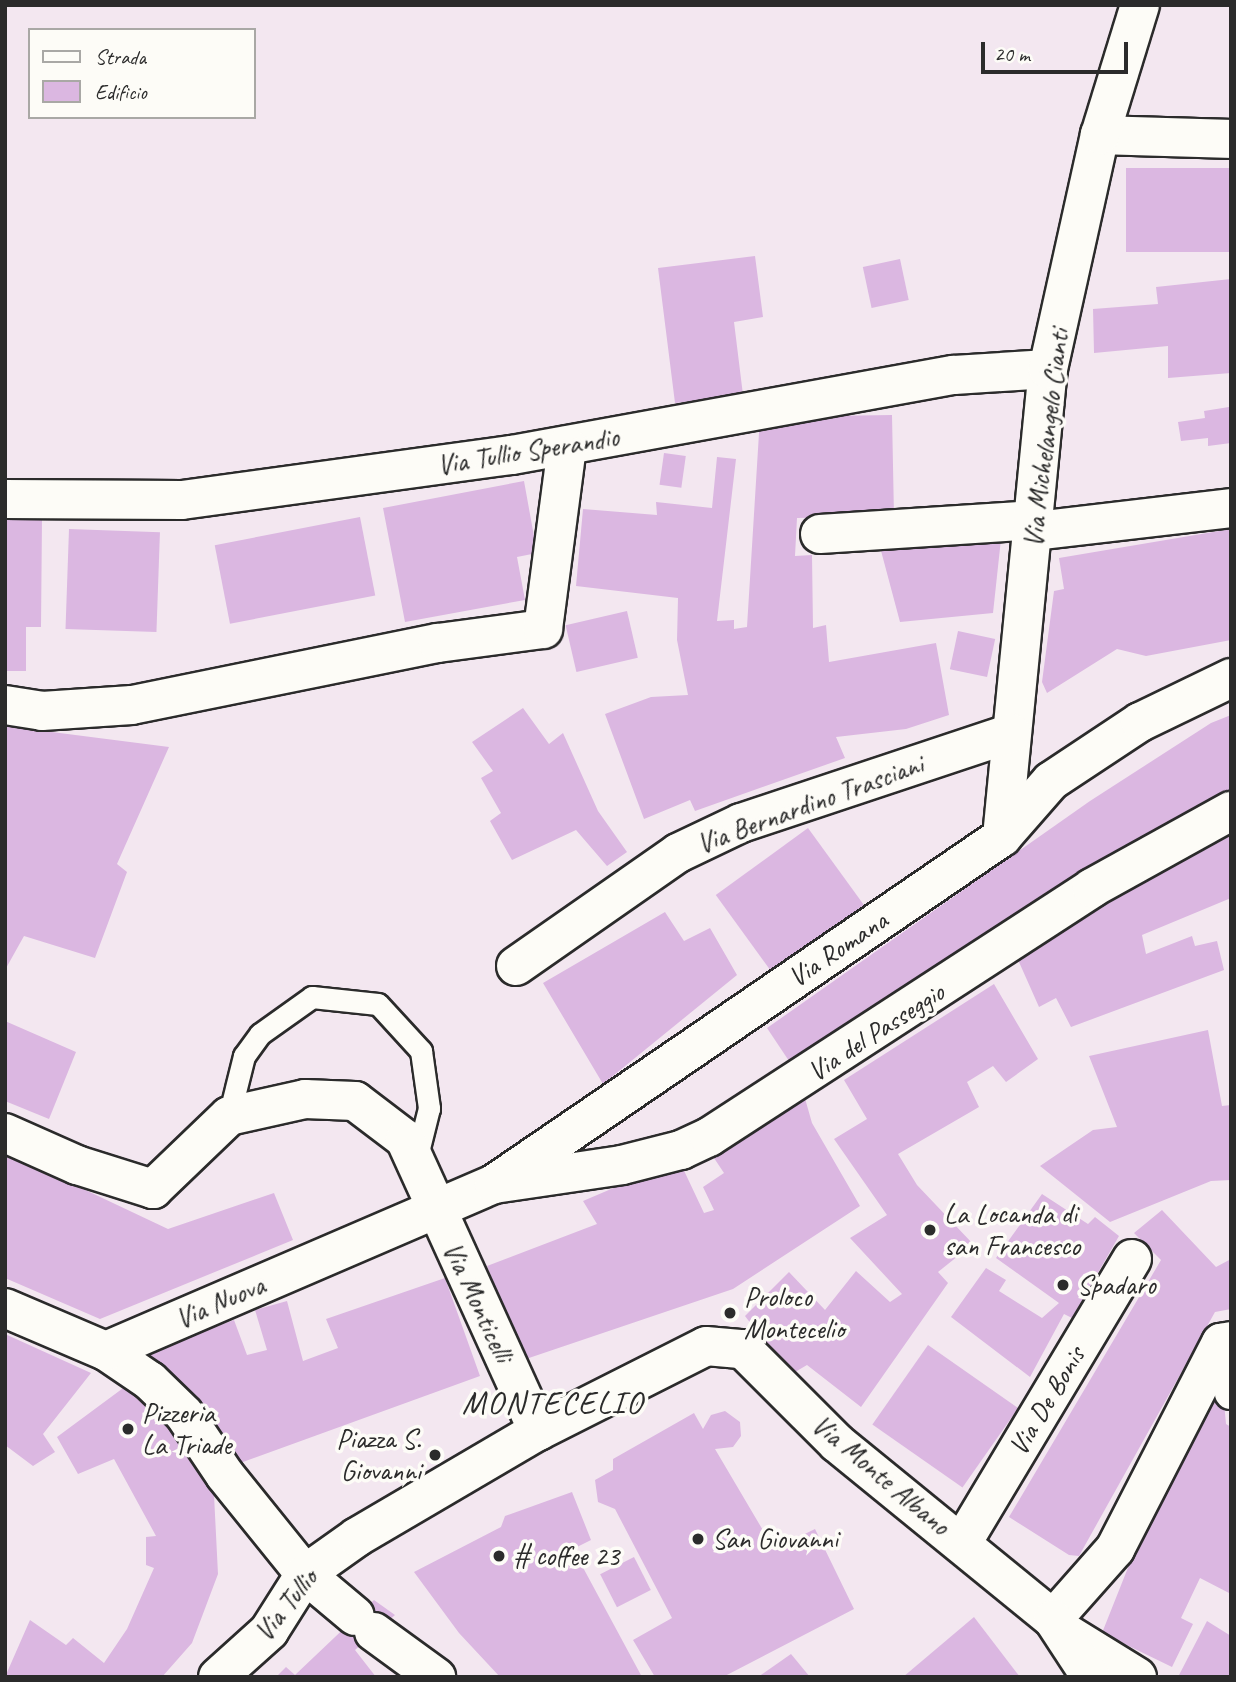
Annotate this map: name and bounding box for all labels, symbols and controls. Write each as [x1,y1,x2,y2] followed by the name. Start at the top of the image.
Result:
[28,28,256,119] legend
[984,28,1131,72] scale bar
[994,41,1030,67] text: 20 m
[95,44,146,70] text: Strada
[95,79,147,105] text: Edificio
[1016,327,1076,549] street label: Via Michelangelo Cianti
[435,420,621,482] street label: Via Tullio Sperandio
[693,748,927,860] street label: Via Bernardino Trasciani
[782,904,894,994] street label: Via Romana
[801,975,951,1089] street label: Via del Passeggio
[944,1197,1081,1263] place label: La Locanda di san Francesco
[922,1222,938,1238] marker: La Locanda di san Francesco
[436,1237,520,1367] street label: Via Monticelli
[170,1268,270,1336] street label: Via Nuova
[1077,1268,1156,1302] place label: Spadaro
[1055,1277,1071,1293] marker: Spadaro
[744,1280,844,1346] place label: Proloco Montecelio
[722,1305,738,1321] marker: Proloco Montecelio
[1001,1340,1093,1462] street label: Via De Bonis
[463,1384,643,1422] district label: MONTECELIO
[142,1396,230,1462] place label: Pizzeria La Triade
[805,1407,957,1543] street label: Via Monte Albano
[120,1421,136,1437] marker: Pizzeria La Triade
[336,1422,421,1488] place label: Piazza S. Giovanni
[427,1447,443,1463] marker: Piazza S. Giovanni
[712,1522,837,1556] place label: San Giovanni
[690,1531,706,1547] marker: San Giovanni
[513,1539,619,1573] place label: # coffee 23
[491,1548,507,1564] marker: # coffee 23
[247,1562,325,1648] street label: Via Tullio

